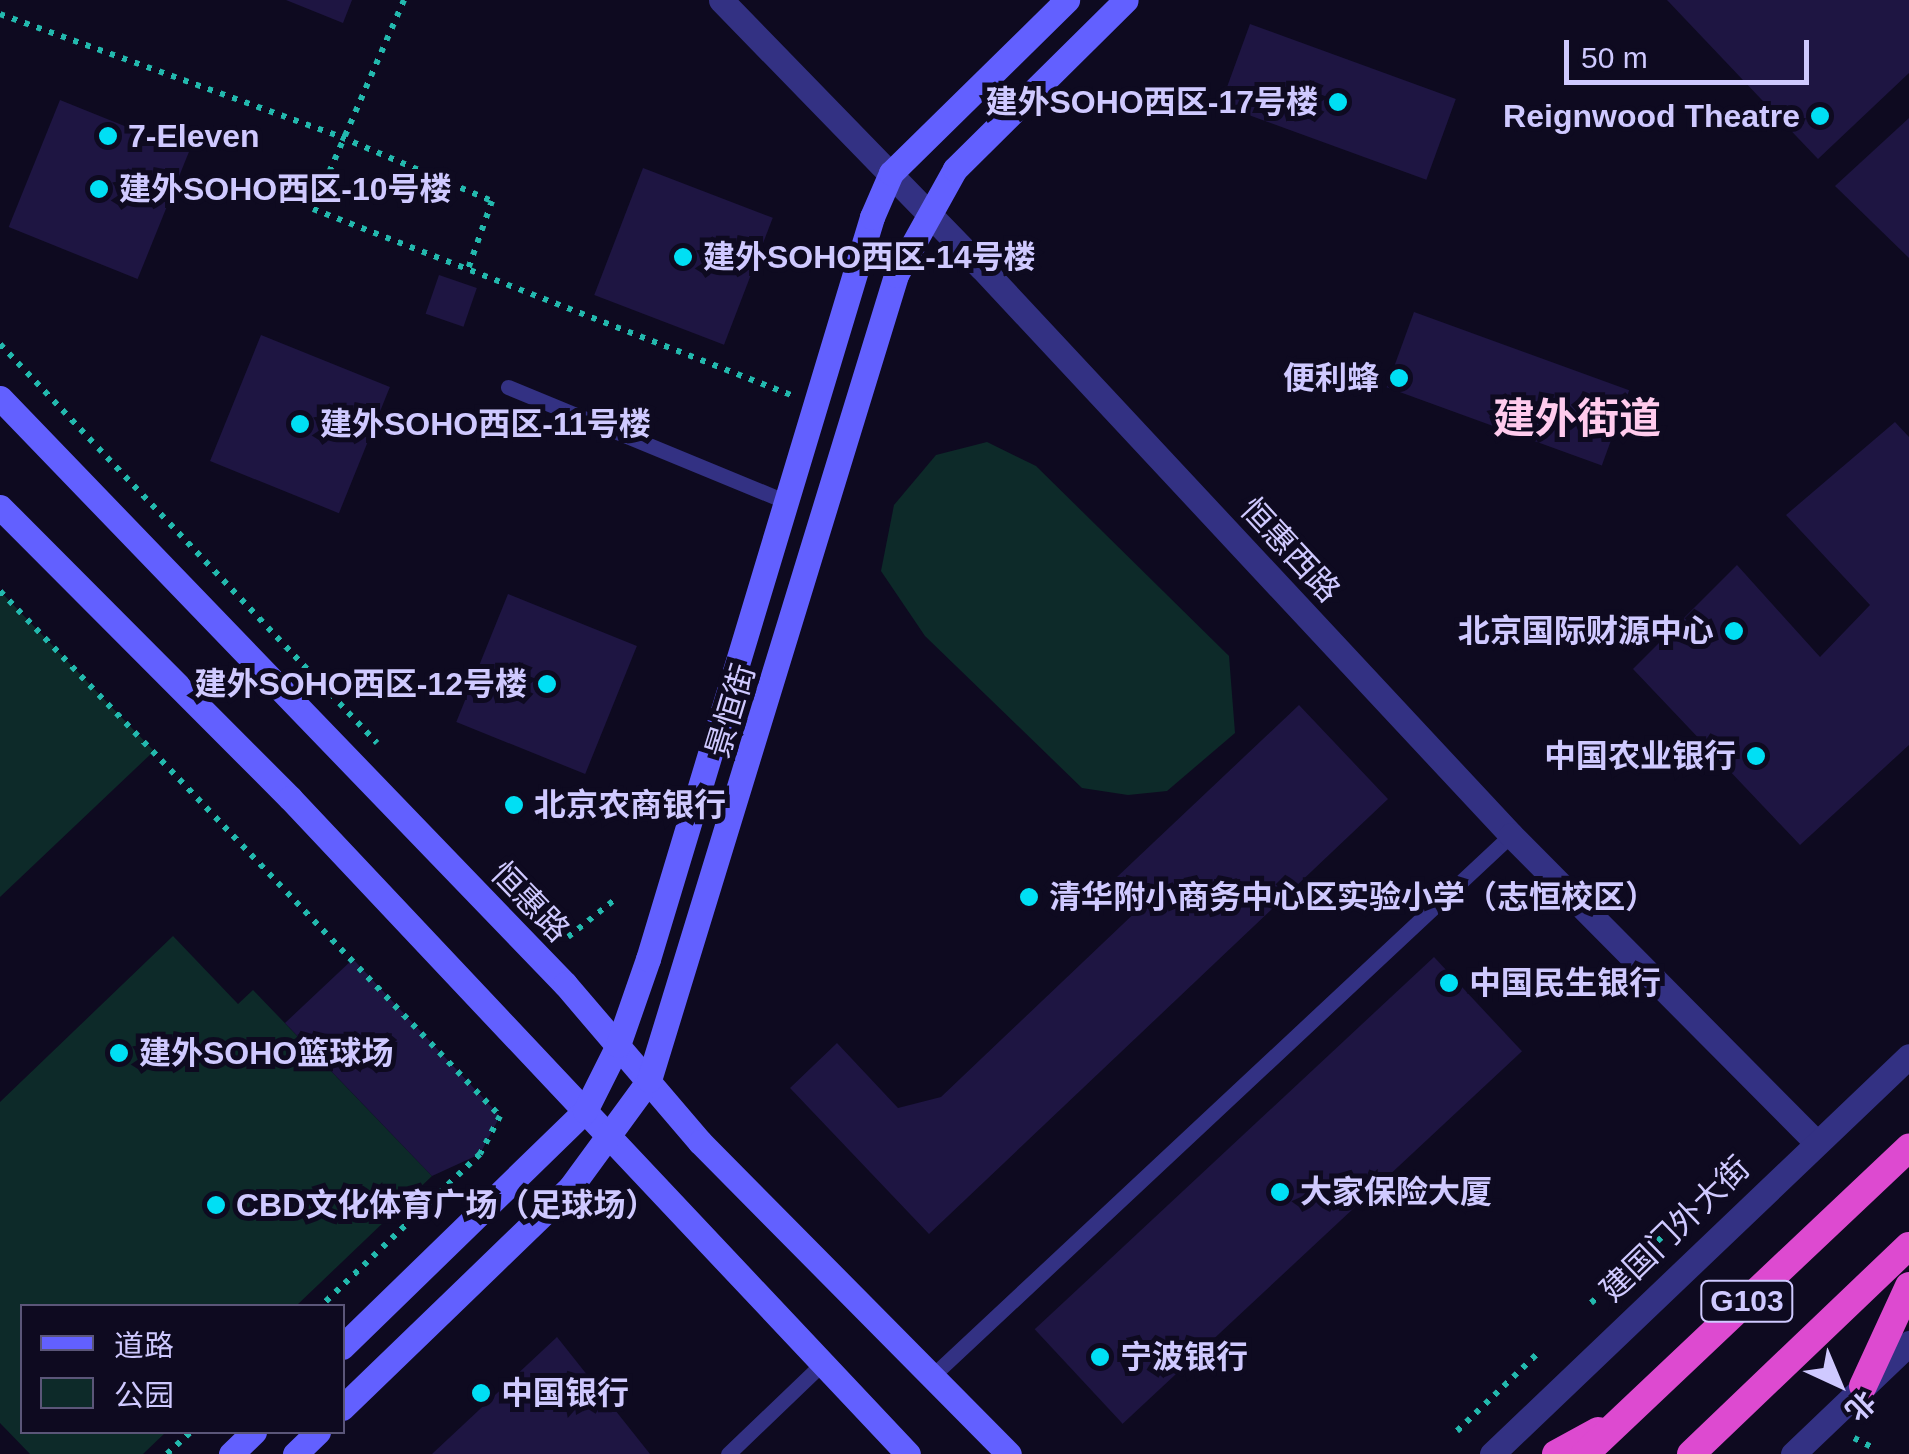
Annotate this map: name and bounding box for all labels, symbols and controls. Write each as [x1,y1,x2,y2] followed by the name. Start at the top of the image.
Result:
[1569,20,1814,82] scale bar
[1581,41,1648,74] text: 50 m
[986,83,1318,121] place label: 建外SOHO西区-17号楼
[1327,91,1349,113] marker: 建外SOHO西区-17号楼
[1503,97,1800,135] place label: Reignwood Theatre
[1809,105,1831,127] marker: Reignwood Theatre
[128,117,260,155] place label: 7-Eleven
[97,125,119,147] marker: 7-Eleven
[119,170,451,208] place label: 建外SOHO西区-10号楼
[88,178,110,200] marker: 建外SOHO西区-10号楼
[703,238,1035,276] place label: 建外SOHO西区-14号楼
[672,246,694,268] marker: 建外SOHO西区-14号楼
[1283,359,1379,397] place label: 便利蜂
[1388,367,1410,389] marker: 便利蜂
[1493,394,1661,444] district label: 建外街道
[320,405,651,443] place label: 建外SOHO西区-11号楼
[289,413,311,435] marker: 建外SOHO西区-11号楼
[1232,490,1348,610] street label: 恒惠西路
[1458,612,1714,650] place label: 北京国际财源中心
[1723,620,1745,642] marker: 北京国际财源中心
[699,659,763,763] street label: 景恒街
[195,665,527,703] place label: 建外SOHO西区-12号楼
[536,673,558,695] marker: 建外SOHO西区-12号楼
[1544,737,1736,775] place label: 中国农业银行
[1745,745,1767,767] marker: 中国农业银行
[534,786,726,824] place label: 北京农商银行
[503,794,525,816] marker: 北京农商银行
[483,854,577,950] street label: 恒惠路
[1049,878,1657,916] place label: 清华附小商务中心区实验小学（志恒校区）
[1018,886,1040,908] marker: 清华附小商务中心区实验小学（志恒校区）
[1469,964,1661,1002] place label: 中国民生银行
[1438,972,1460,994] marker: 中国民生银行
[139,1034,393,1072] place label: 建外SOHO篮球场
[108,1042,130,1064] marker: 建外SOHO篮球场
[1593,1149,1757,1309] street label: 建国门外大街
[1300,1173,1492,1211] place label: 大家保险大厦
[1269,1181,1291,1203] marker: 大家保险大厦
[236,1186,657,1224] place label: CBD文化体育广场（足球场）
[205,1194,227,1216] marker: CBD文化体育广场（足球场）
[1700,1276,1794,1326] road number: G103
[20,1304,345,1434] legend
[114,1329,174,1362] text: 道路
[1789,1334,1889,1434] north arrow
[1120,1338,1248,1376] place label: 宁波银行
[1089,1346,1111,1368] marker: 宁波银行
[501,1374,629,1412] place label: 中国银行
[114,1379,174,1412] text: 公园
[470,1382,492,1404] marker: 中国银行
[1839,1385,1881,1427] text: 北

